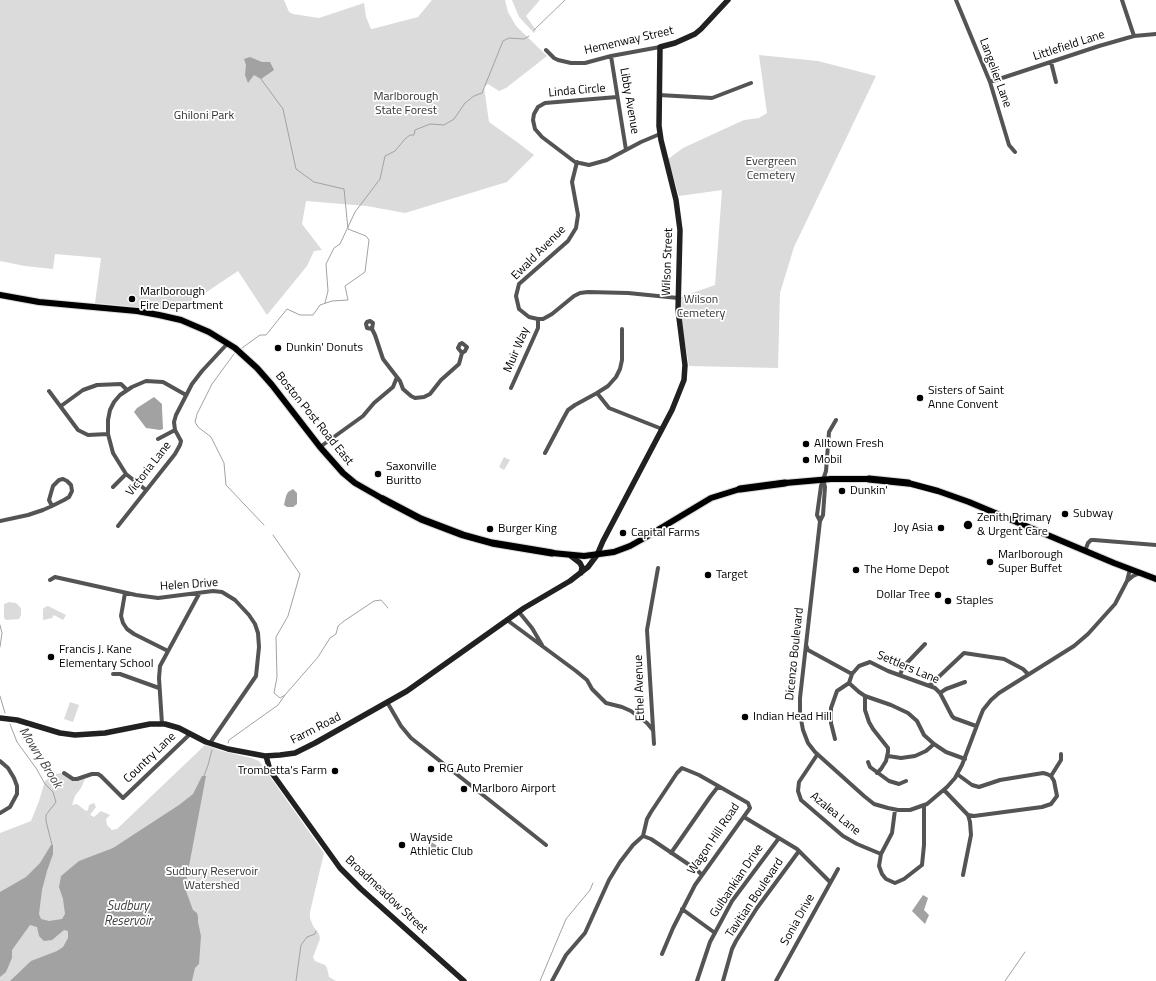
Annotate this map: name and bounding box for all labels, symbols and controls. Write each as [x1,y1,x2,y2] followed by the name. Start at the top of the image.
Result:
[583,24,675,58] street label: Hemenway Street
[1031,28,1107,64] street label: Littlefield Lane
[976,36,1014,110] street label: Langelier Lane
[616,67,642,135] street label: Libby Avenue
[548,81,606,101] street label: Linda Circle
[373,90,439,118] park label: Marlborough State Forest
[174,109,234,123] park label: Ghiloni Park
[745,155,797,183] park label: Evergreen Cemetery
[509,223,569,283] street label: Ewald Avenue
[660,228,676,296] street label: Wilson Street
[140,285,223,313] place label: Marlborough Fire Department
[677,293,725,321] park label: Wilson Cemetery
[127,294,137,304] marker: Marlborough Fire Department
[501,325,533,375] street label: Muir Way
[286,341,363,355] place label: Dunkin' Donuts
[273,343,283,353] marker: Dunkin' Donuts
[272,369,356,469] street label: Boston Post Road East
[928,384,1004,412] place label: Sisters of Saint Anne Convent
[915,393,925,403] marker: Sisters of Saint Anne Convent
[814,437,884,451] place label: Alltown Fresh
[123,439,175,499] street label: Victoria Lane
[801,439,811,449] marker: Alltown Fresh
[814,453,842,467] place label: Mobil
[801,455,811,465] marker: Mobil
[386,460,437,488] place label: Saxonville Buritto
[373,469,383,479] marker: Saxonville Buritto
[850,484,888,498] place label: Dunkin'
[837,486,847,496] marker: Dunkin'
[1073,507,1113,521] place label: Subway
[1060,509,1070,519] marker: Subway
[977,511,1052,539] place label: Zenith Primary & Urgent Care
[962,519,974,531] marker: Zenith Primary & Urgent Care
[894,521,933,535] place label: Joy Asia
[498,522,557,536] place label: Burger King
[936,523,946,533] marker: Joy Asia
[485,524,495,534] marker: Burger King
[631,526,700,540] place label: Capital Farms
[618,528,628,538] marker: Capital Farms
[998,548,1063,576] place label: Marlborough Super Buffet
[985,557,995,567] marker: Marlborough Super Buffet
[864,563,949,577] place label: The Home Depot
[851,565,861,575] marker: The Home Depot
[716,568,748,582] place label: Target
[703,570,713,580] marker: Target
[159,576,219,594] street label: Helen Drive
[876,588,930,602] place label: Dollar Tree
[933,590,943,600] marker: Dollar Tree
[956,594,993,608] place label: Staples
[943,596,953,606] marker: Staples
[783,607,807,701] street label: Dicenzo Boulevard
[59,643,153,671] place label: Francis J. Kane Elementary School
[875,648,941,688] street label: Settlers Lane
[46,652,56,662] marker: Francis J. Kane Elementary School
[632,655,648,721] street label: Ethel Avenue
[288,710,344,748] street label: Farm Road
[753,710,832,724] place label: Indian Head Hill
[740,712,750,722] marker: Indian Head Hill
[15,725,65,791] water label: Mowry Brook
[121,730,179,786] street label: Country Lane
[439,762,523,776] place label: RG Auto Premier
[238,764,327,778] place label: Trombetta's Farm
[426,764,436,774] marker: RG Auto Premier
[330,766,340,776] marker: Trombetta's Farm
[472,782,556,796] place label: Marlboro Airport
[459,784,469,794] marker: Marlboro Airport
[807,789,863,839] street label: Azalea Lane
[685,801,743,877] street label: Wagon Hill Road
[410,831,473,859] place label: Wayside Athletic Club
[397,840,407,850] marker: Wayside Athletic Club
[707,842,767,920] street label: Gulbankian Drive
[342,853,430,937] street label: Broadmeadow Street
[723,856,787,940] street label: Tavitian Boulevard
[166,865,258,893] park label: Sudbury Reservoir Watershed
[778,892,818,948] street label: Sonia Drive
[104,899,152,930] water label: Sudbury Reservoir

